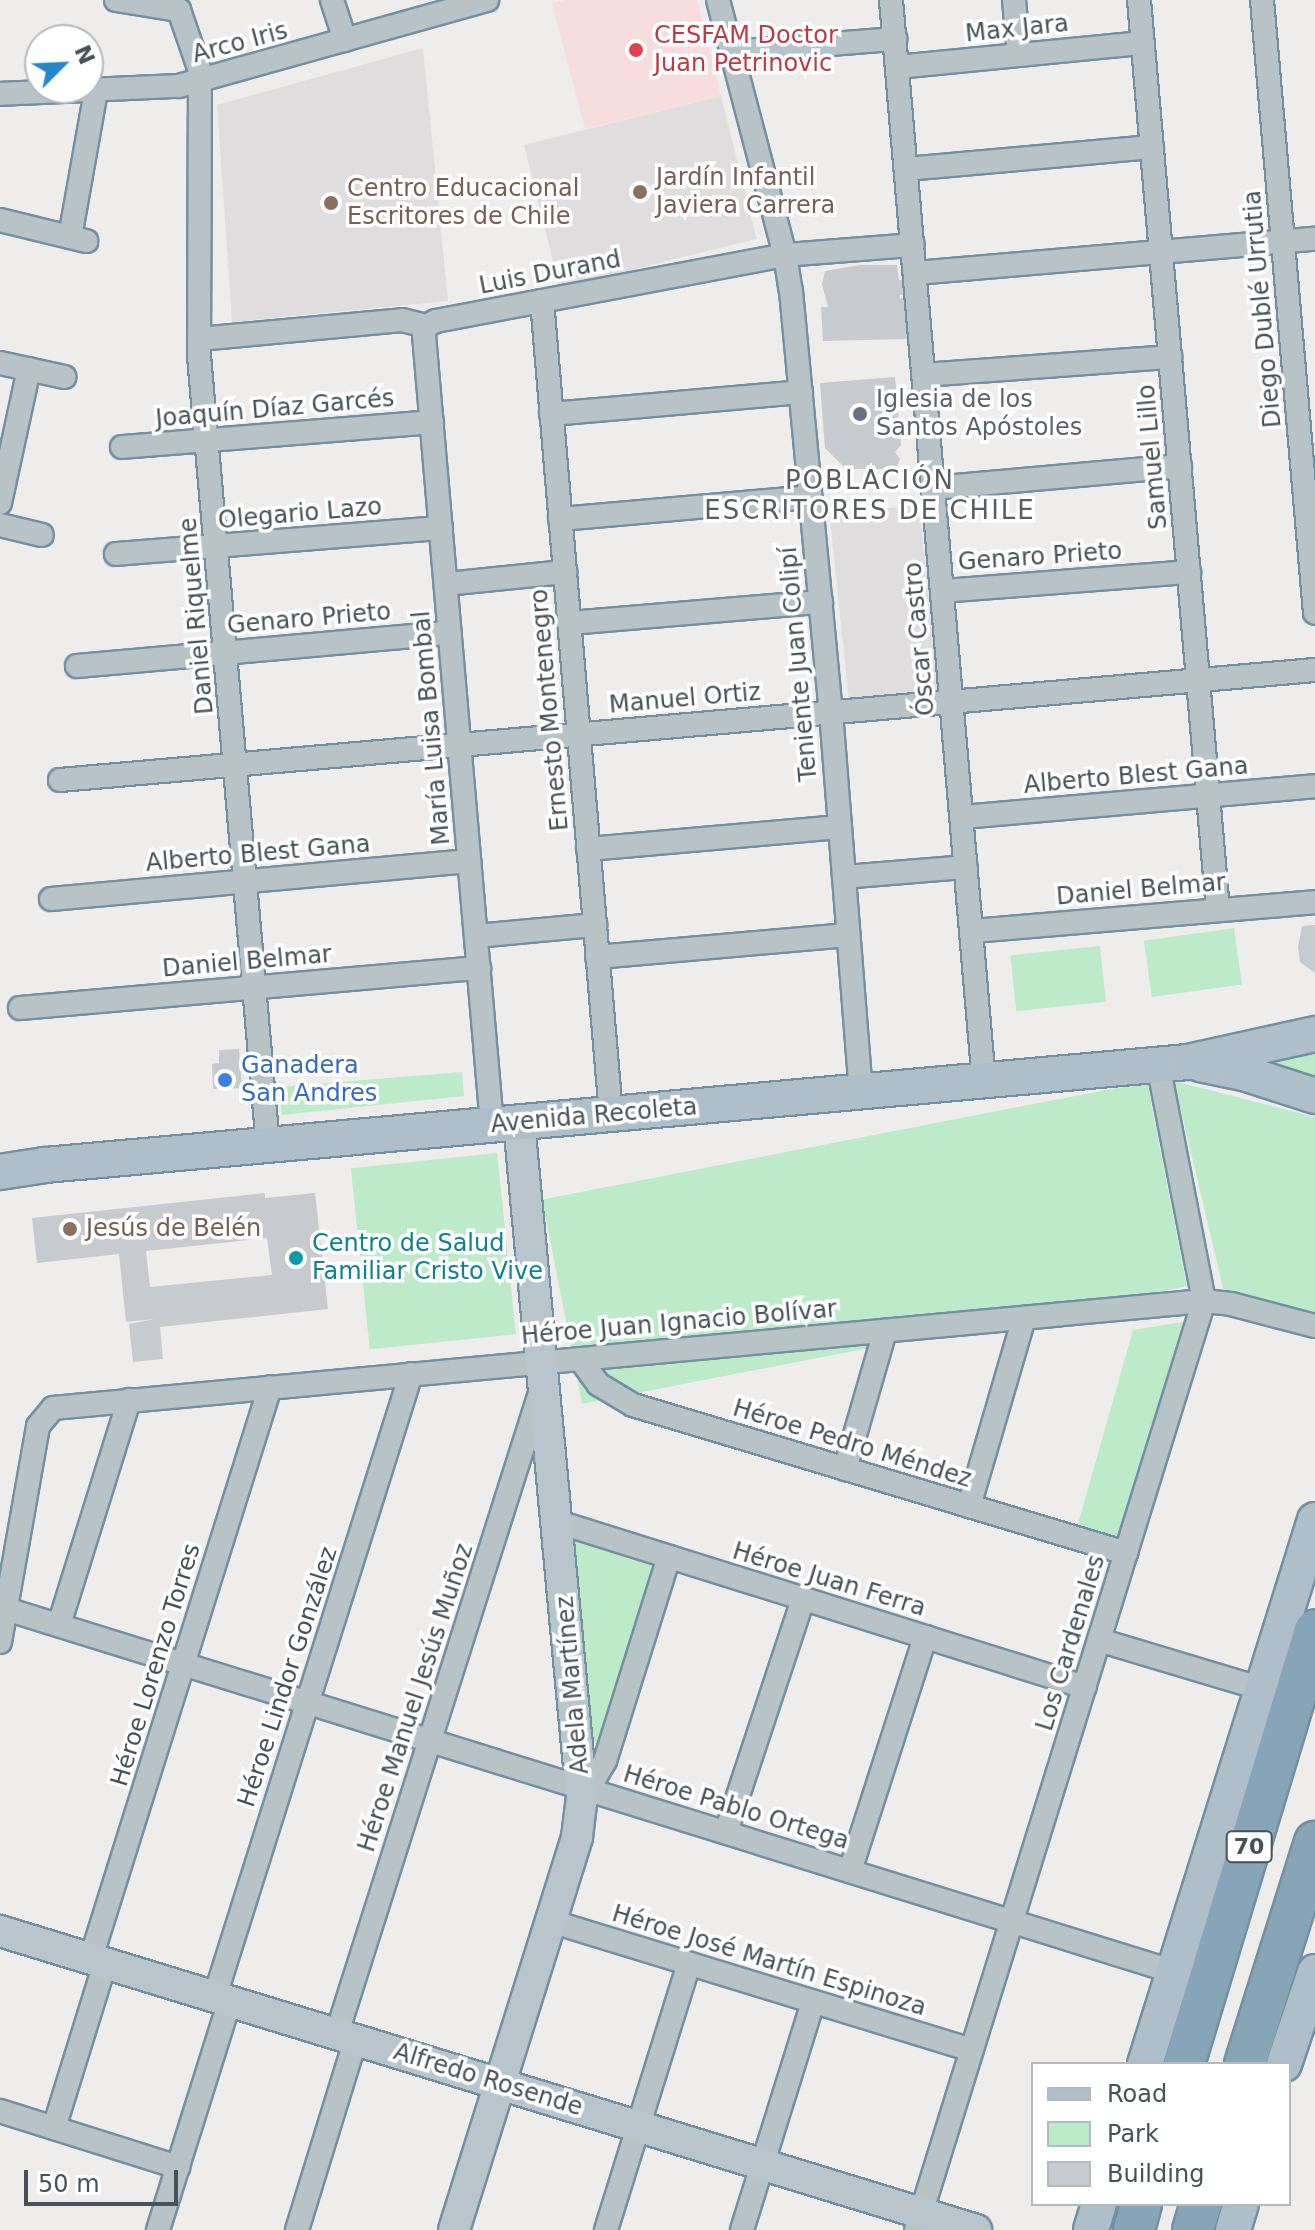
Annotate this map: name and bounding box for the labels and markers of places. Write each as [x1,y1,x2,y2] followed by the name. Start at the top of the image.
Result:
[654,22,838,78] place label: CESFAM Doctor Juan Petrinovic
[625,39,647,61] marker: CESFAM Doctor Juan Petrinovic
[656,164,835,220] place label: Jardín Infantil Javiera Carrera
[347,175,579,231] place label: Centro Educacional Escritores de Chile
[631,183,649,201] marker: Jardín Infantil Javiera Carrera
[322,194,340,212] marker: Centro Educacional Escritores de Chile
[876,386,1082,442] place label: Iglesia de los Santos Apóstoles
[851,405,869,423] marker: Iglesia de los Santos Apóstoles
[241,1052,377,1108] place label: Ganadera San Andres
[216,1071,234,1089] marker: Ganadera San Andres
[86,1215,261,1243] place label: Jesús de Belén
[61,1220,79,1238] marker: Jesús de Belén
[312,1230,543,1286] place label: Centro de Salud Familiar Cristo Vive
[287,1249,305,1267] marker: Centro de Salud Familiar Cristo Vive

